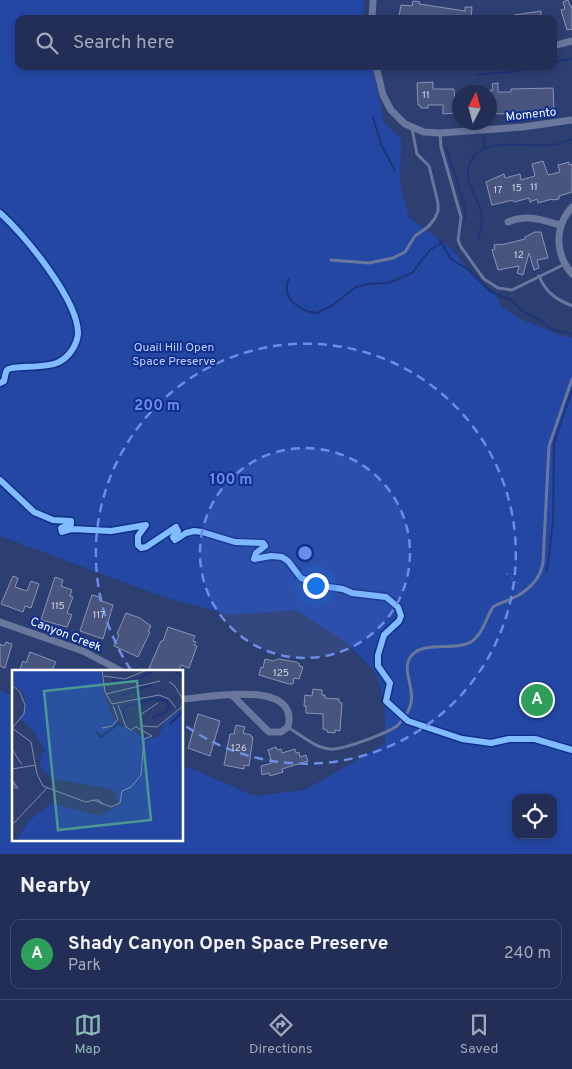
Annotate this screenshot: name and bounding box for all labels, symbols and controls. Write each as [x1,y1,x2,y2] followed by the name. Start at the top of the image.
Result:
[15,15,557,70] search box
[33,29,61,57] icon: search
[73,31,175,55] text: Search here
[452,85,497,130] north arrow
[422,89,430,102] house number: 11
[505,104,558,126] street label: Momento
[530,181,538,194] house number: 11
[512,182,522,195] house number: 15
[494,184,502,197] house number: 17
[514,249,524,262] house number: 12
[132,340,216,370] park label: Quail Hill Open Space Preserve
[134,397,180,416] text: 200 m
[210,471,252,490] text: 100 m
[296,544,314,562] centre of rings
[303,573,329,599] your location
[51,600,65,613] house number: 115
[93,609,105,622] house number: 117
[28,614,104,656] street label: Canyon Creek
[273,667,289,680] house number: 125
[12,670,184,842] inset map
[521,681,553,719] pin: A
[231,742,247,755] house number: 126
[512,794,557,839] map controls
[512,794,557,839] button: locate
[20,873,91,900] text: Nearby
[68,932,388,956] text: Shady Canyon Open Space Preserve
[31,944,43,964] text: A
[504,944,551,964] text: 240 m
[68,956,101,976] text: Park
[74,1011,102,1058] tab: Map
[249,1011,313,1058] tab: Directions
[460,1011,498,1058] tab: Saved

